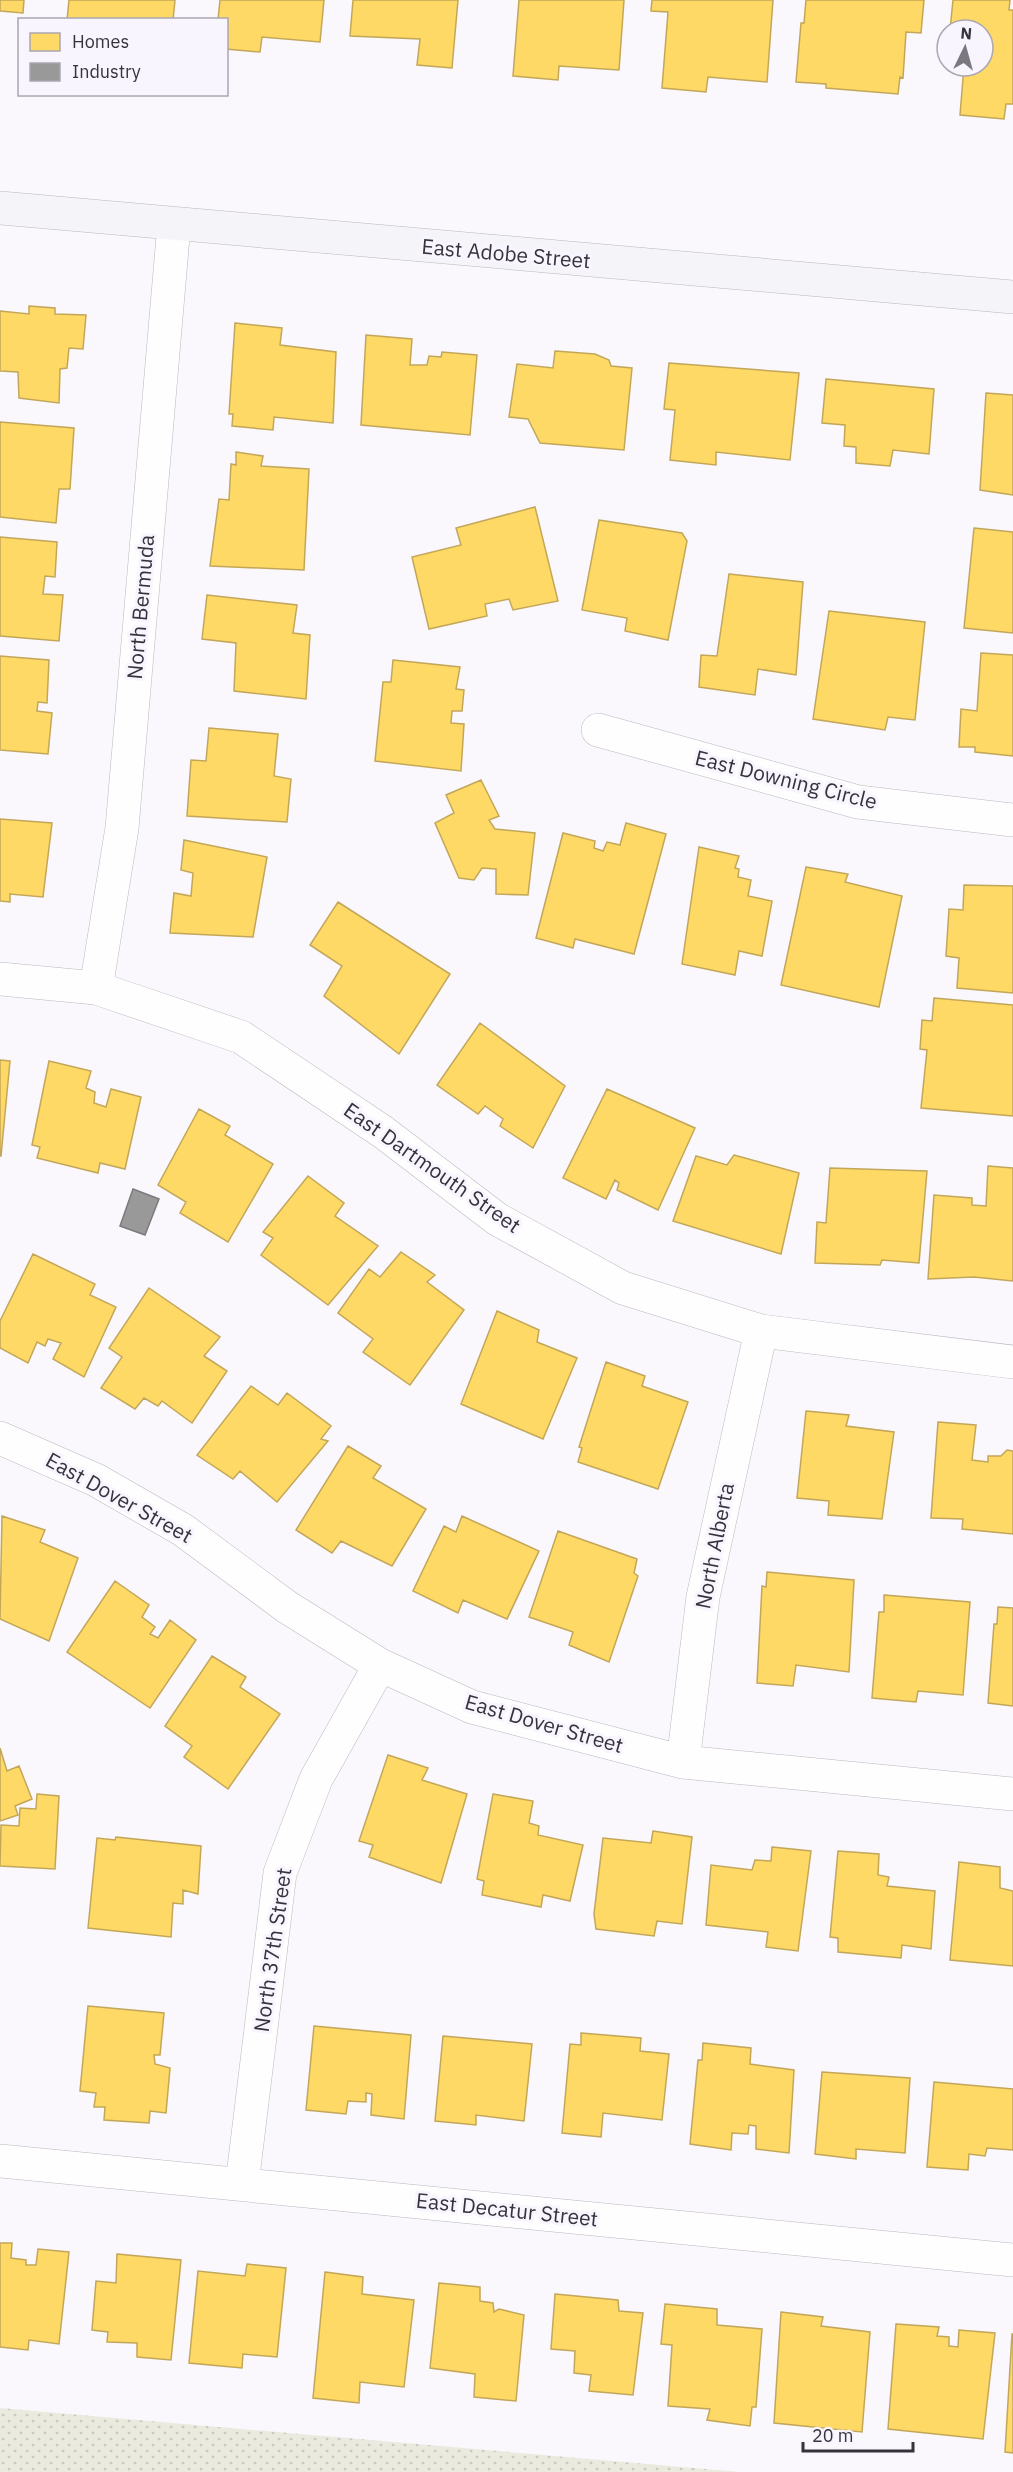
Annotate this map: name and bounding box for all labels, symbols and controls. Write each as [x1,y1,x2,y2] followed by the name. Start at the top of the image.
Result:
[18,18,228,96] legend
[935,18,995,78] north arrow
[960,23,973,44] text: N
[72,30,129,53] text: Homes
[72,60,141,83] text: Industry
[420,232,592,274] street label: East Adobe Street
[120,533,160,680] street label: North Bermuda
[692,743,880,815] street label: East Downing Circle
[338,1095,527,1239] street label: East Dartmouth Street
[41,1445,198,1549] street label: East Dover Street
[688,1480,740,1611] street label: North Alberta
[462,1687,627,1759] street label: East Dover Street
[247,1866,297,2034] street label: North 37th Street
[415,2186,599,2232] street label: East Decatur Street
[803,2415,912,2453] scale bar
[812,2424,854,2447] text: 20 m

